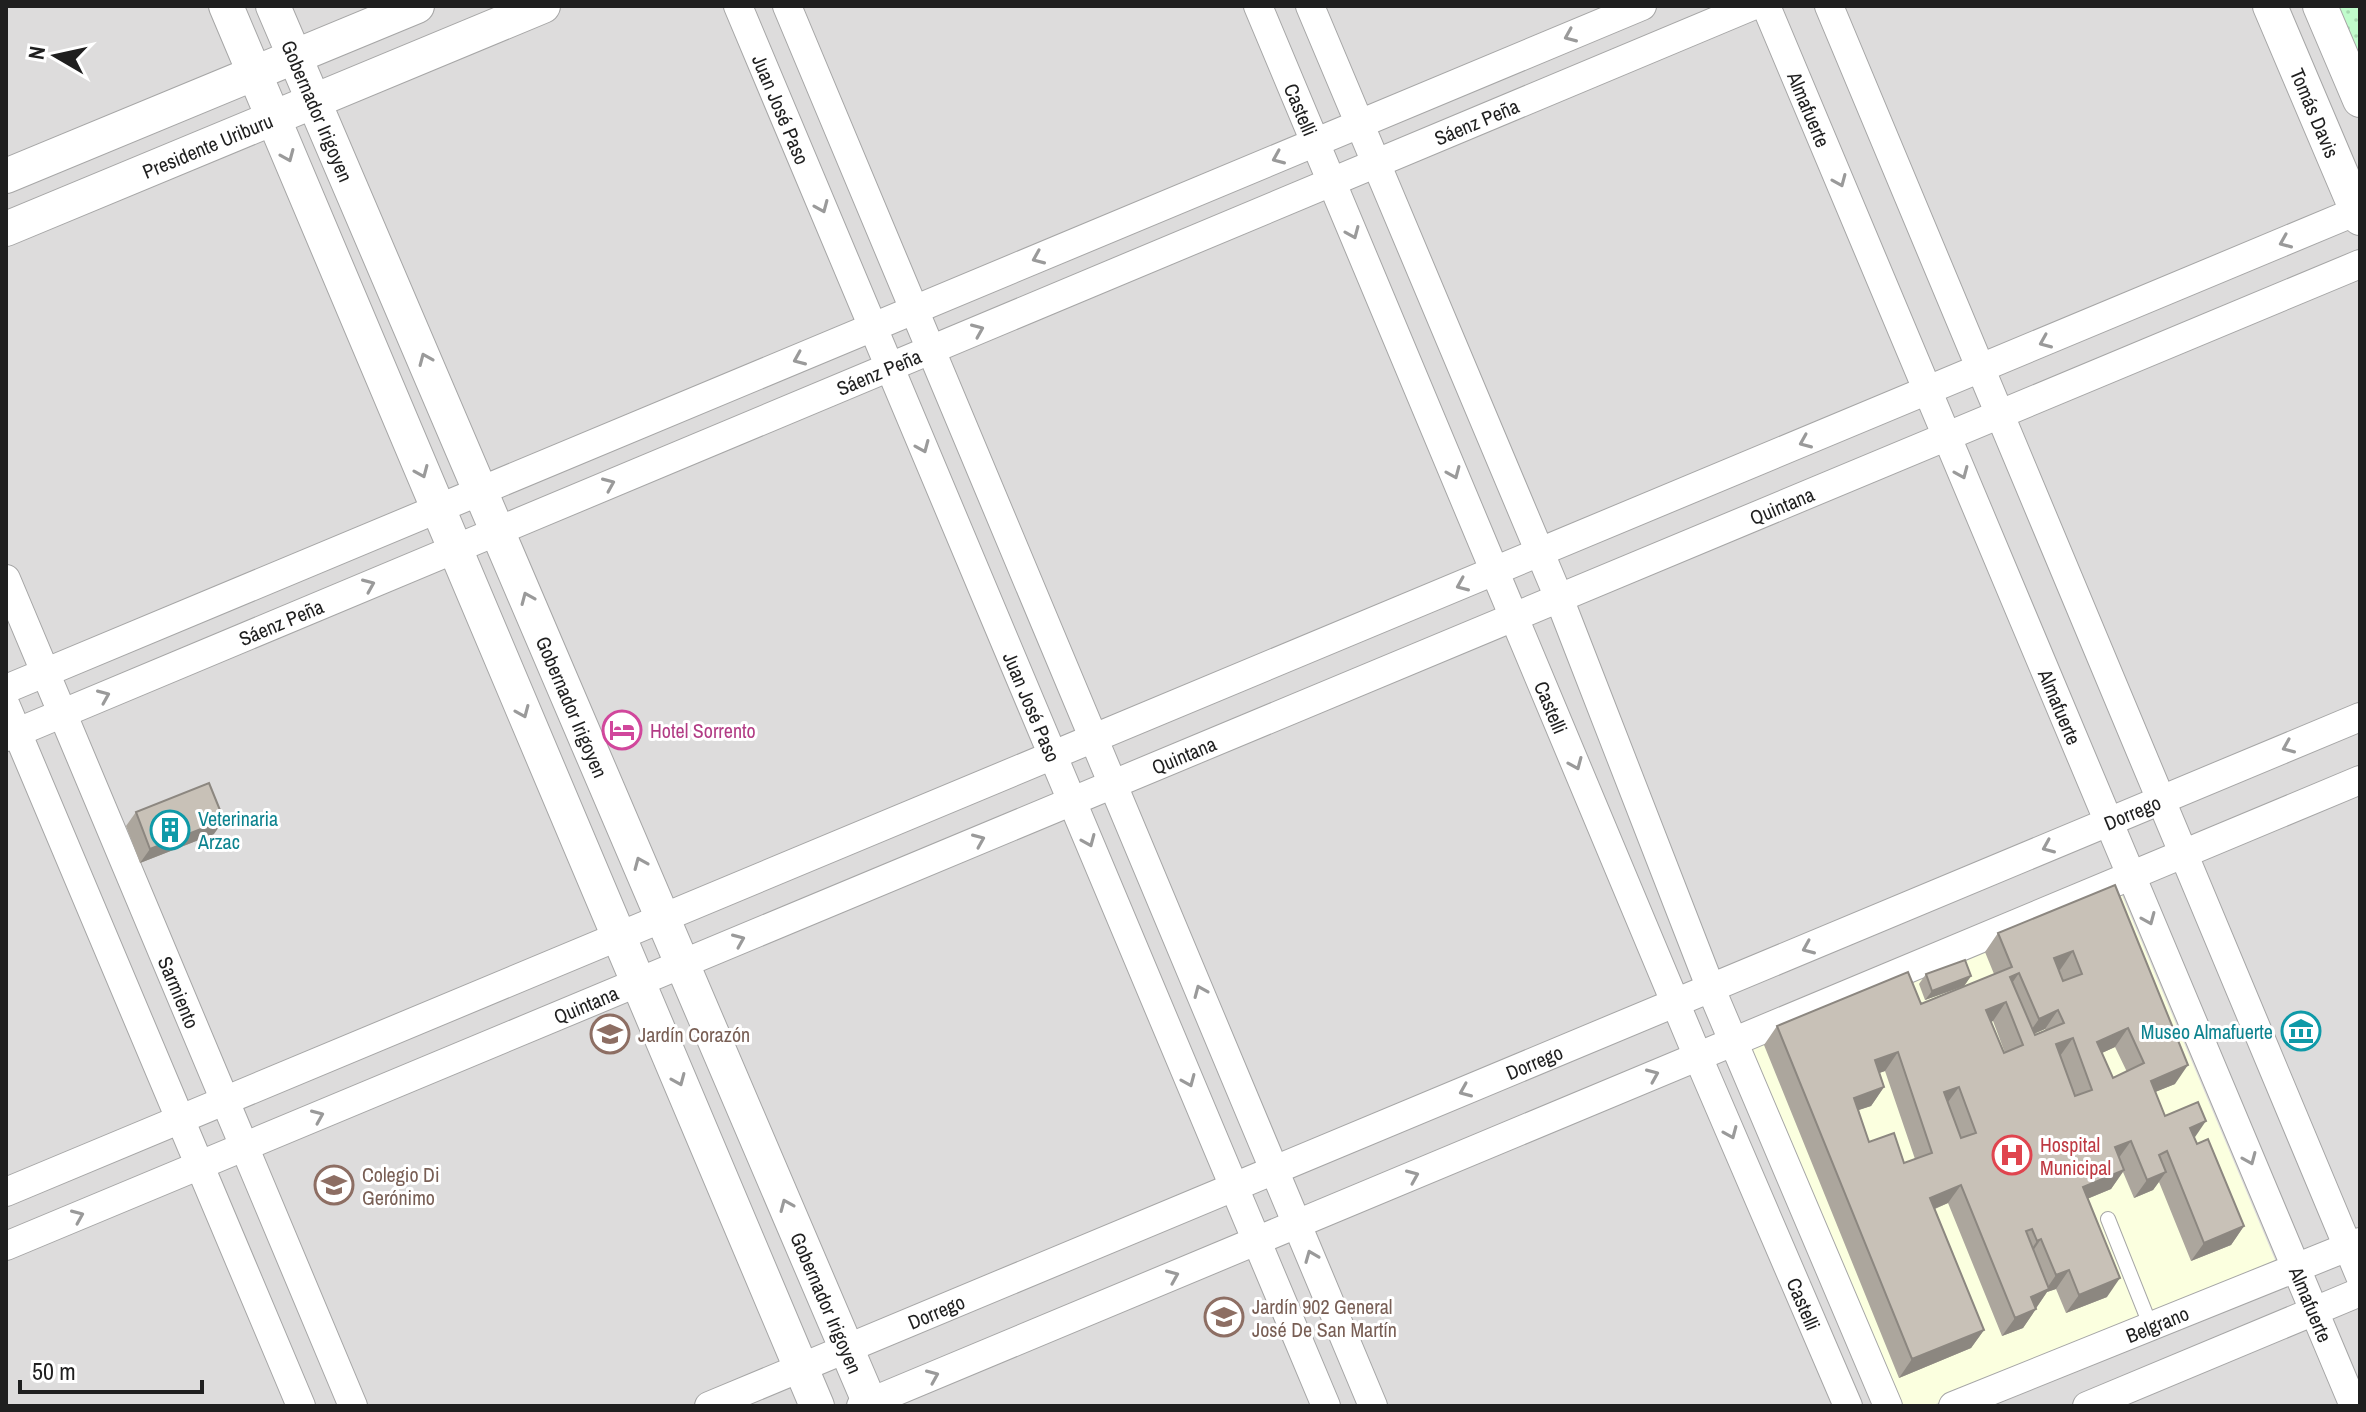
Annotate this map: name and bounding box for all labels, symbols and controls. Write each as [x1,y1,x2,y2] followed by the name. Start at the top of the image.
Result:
[16,16,96,96] north arrow
[1564,26,1578,43] one-way arrow
[276,36,360,186] street label: Gobernador Irigoyen
[20,44,52,62] text: N
[746,50,816,168] street label: Juan José Paso
[2284,64,2346,162] street label: Tomás Davis
[1781,67,1837,151] street label: Almafuerte
[1278,79,1324,140] street label: Castelli
[1430,92,1523,151] street label: Sáenz Peña
[138,106,277,184] street label: Presidente Uriburu
[279,147,295,162] one-way arrow
[1272,148,1286,164] one-way arrow
[1830,173,1847,187] one-way arrow
[813,199,829,213] one-way arrow
[1344,225,1360,239] one-way arrow
[2279,232,2293,248] one-way arrow
[1032,249,1047,265] one-way arrow
[970,323,984,340] one-way arrow
[2039,332,2053,348] one-way arrow
[832,342,925,401] street label: Sáenz Peña
[793,349,807,365] one-way arrow
[419,353,435,367] one-way arrow
[1799,432,1813,448] one-way arrow
[913,439,929,453] one-way arrow
[413,464,429,479] one-way arrow
[1444,465,1460,479] one-way arrow
[1953,465,1969,479] one-way arrow
[601,478,615,494] one-way arrow
[1745,480,1818,531] street label: Quintana
[1456,575,1470,592] one-way arrow
[361,578,376,594] one-way arrow
[234,592,327,652] street label: Sáenz Peña
[521,592,537,606] one-way arrow
[530,632,614,782] street label: Gobernador Irigoyen
[997,648,1067,766] street label: Juan José Paso
[2032,664,2088,749] street label: Almafuerte
[1528,677,1575,737] street label: Castelli
[96,689,110,705] one-way arrow
[514,704,530,718] one-way arrow
[601,709,643,751] hotel icon: Hotel Sorrento
[650,717,756,744] place label: Hotel Sorrento
[1147,729,1220,780] street label: Quintana
[2282,738,2296,754] one-way arrow
[1566,756,1582,770] one-way arrow
[2099,788,2165,836] street label: Dorrego
[197,805,278,855] place label: Veterinaria Arzac
[149,809,191,851] building icon: Veterinaria Arzac
[971,833,985,850] one-way arrow
[1079,833,1095,847] one-way arrow
[2042,838,2056,854] one-way arrow
[633,857,649,871] one-way arrow
[2140,911,2156,925] one-way arrow
[731,934,745,950] one-way arrow
[1802,938,1816,955] one-way arrow
[152,952,206,1032] street label: Sarmiento
[549,979,622,1030] street label: Quintana
[1193,984,1210,998] one-way arrow
[2280,1010,2322,1052] museum icon: Museo Almafuerte
[589,1013,631,1055] school or university icon: Jardín Corazón
[2141,1018,2273,1045] place label: Museo Almafuerte
[638,1021,750,1048] place label: Jardín Corazón
[1501,1038,1567,1086] street label: Dorrego
[1645,1069,1659,1085] one-way arrow
[669,1072,685,1087] one-way arrow
[1180,1073,1196,1087] one-way arrow
[1459,1081,1473,1097] one-way arrow
[310,1109,324,1125] one-way arrow
[1721,1125,1737,1139] one-way arrow
[2040,1131,2111,1181] place label: Hospital Municipal
[1991,1134,2033,1176] hospital icon: Hospital Municipal
[2240,1151,2256,1165] one-way arrow
[362,1161,439,1211] place label: Colegio Di Gerónimo
[313,1164,355,1206] school or university icon: Colegio Di Gerónimo
[1405,1169,1419,1185] one-way arrow
[779,1199,795,1214] one-way arrow
[70,1209,84,1225] one-way arrow
[785,1228,869,1378] street label: Gobernador Irigoyen
[1304,1250,1321,1264] one-way arrow
[2283,1261,2339,1346] street label: Almafuerte
[1165,1269,1179,1285] one-way arrow
[1781,1273,1827,1334] street label: Castelli
[903,1287,969,1335] street label: Dorrego
[1252,1293,1397,1343] place label: Jardín 902 General José De San Martín
[1203,1296,1245,1338] school or university icon: Jardín 902 General José De San Martín
[2122,1299,2193,1349] street label: Belgrano
[20,1344,202,1394] scale bar
[32,1355,76,1387] text: 50 m
[925,1369,939,1386] one-way arrow

